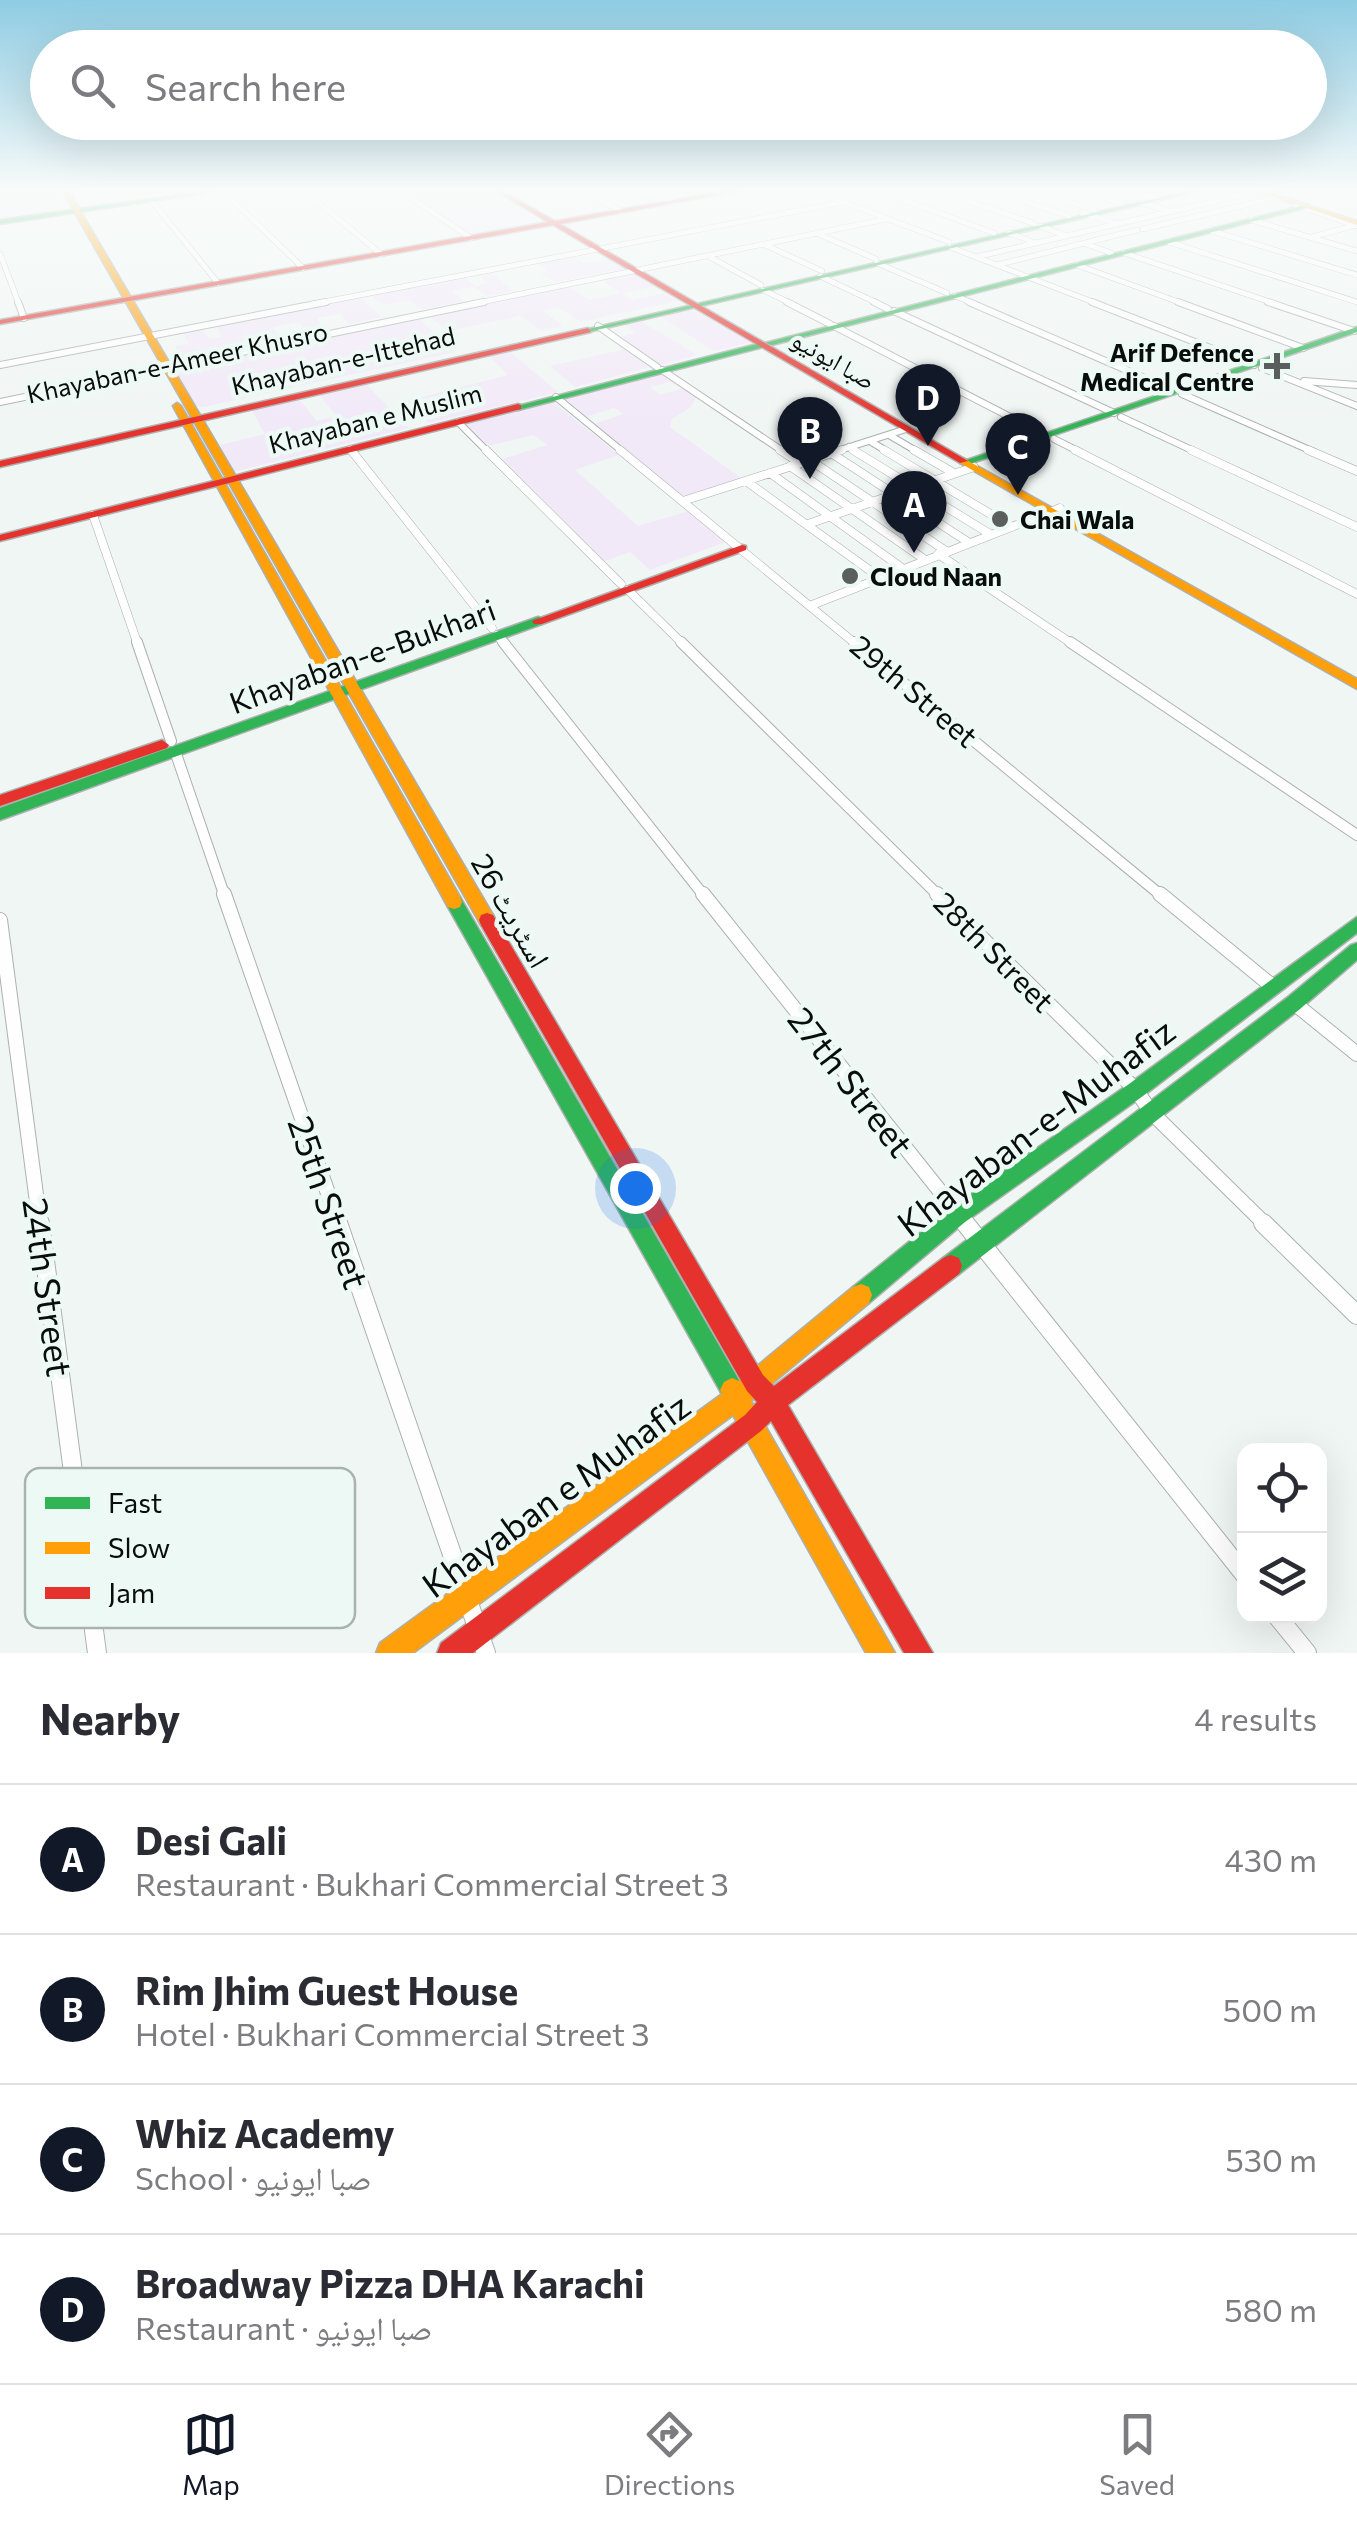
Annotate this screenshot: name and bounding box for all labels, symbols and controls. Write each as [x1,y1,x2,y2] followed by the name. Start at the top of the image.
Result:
[30,30,1327,140] search box
[65,58,120,113] icon: search
[145,62,346,109] text: Search here
[24,315,330,409] street label: Khayaban-e-Ameer Khusro
[228,320,458,400] street label: Khayaban-e-Ittehad
[786,323,881,396] street label: صبا ایونیو
[1080,337,1254,396] place label: Arif Defence Medical Centre
[1264,353,1290,379] marker: Arif Defence Medical Centre
[896,364,960,446] pin: D
[265,377,485,459] street label: Khayaban e Muslim
[778,396,842,479] pin: B
[986,412,1050,495] pin: C
[882,470,946,553] pin: A
[1020,504,1134,534] place label: Chai Wala
[989,508,1011,530] marker: Chai Wala
[870,561,1002,591] place label: Cloud Naan
[839,565,861,587] marker: Cloud Naan
[224,590,500,720] street label: Khayaban-e-Bukhari
[844,626,986,754] street label: 29th Street
[464,847,559,974] street label: اسٹریٹ 26
[927,883,1063,1019] street label: 28th Street
[780,998,924,1164] street label: 27th Street
[888,1008,1182,1244] street label: Khayaban-e-Muhafiz
[280,1110,380,1294] street label: 25th Street
[610,1163,661,1214] your location
[15,1195,83,1379] street label: 24th Street
[413,1383,697,1605] street label: Khayaban e Muhafiz
[1237,1443,1327,1623] map controls
[1237,1443,1327,1533] button: locate
[25,1468,355,1628] legend
[108,1485,162,1519] text: Fast
[108,1530,170,1564] text: Slow
[1237,1533,1327,1623] button: layers
[108,1575,155,1609] text: Jam
[40,1692,180,1744] text: Nearby
[1194,1698,1317,1738] text: 4 results
[135,1816,287,1863] text: Desi Gali
[61,1839,84,1879] text: A
[1225,1839,1317,1879] text: 430 m
[135,1863,729,1903] text: Restaurant · Bukhari Commercial Street 3
[135,1966,518,2013] text: Rim Jhim Guest House
[62,1989,83,2029] text: B
[1223,1989,1317,2029] text: 500 m
[135,2013,650,2053] text: Hotel · Bukhari Commercial Street 3
[135,2109,395,2156] text: Whiz Academy
[62,2139,83,2179] text: C
[1225,2139,1317,2179] text: 530 m
[135,2157,372,2197] text: School · صبا ایونیو
[135,2259,645,2306] text: Broadway Pizza DHA Karachi
[61,2289,84,2329] text: D
[1224,2289,1317,2329] text: 580 m
[135,2307,433,2347] text: Restaurant · صبا ایونیو
[182,2407,240,2501] tab: Map
[604,2407,735,2501] tab: Directions
[1099,2407,1175,2501] tab: Saved

